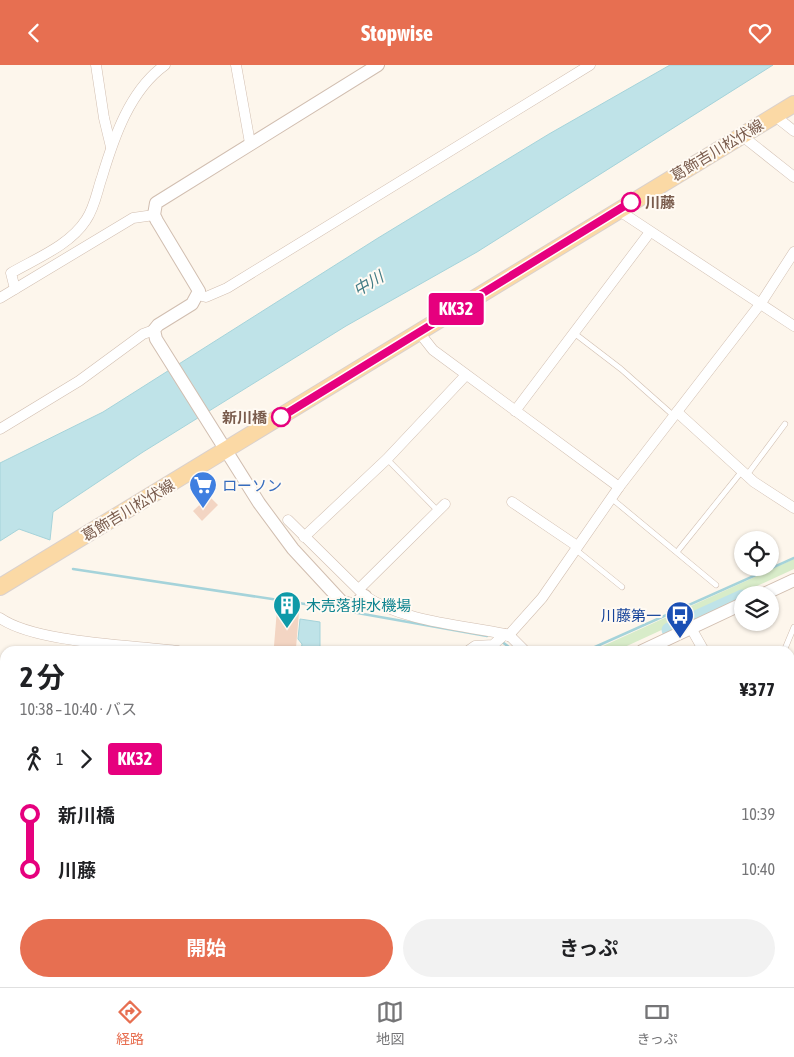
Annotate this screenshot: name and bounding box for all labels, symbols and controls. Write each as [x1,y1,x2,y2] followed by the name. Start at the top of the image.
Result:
[20,19,48,47] icon: back
[746,19,774,47] icon: heart
[361,20,433,46] text: Stopwise
[668,116,766,184] street label: 葛飾吉川松伏線
[621,192,641,212] marker: 川藤
[645,194,675,211] place label: 川藤
[350,266,388,299] water label: 中川
[421,293,491,325] line badge: KK32
[439,298,473,319] text: KK32
[271,407,291,427] marker: 新川橋
[222,409,268,426] place label: 新川橋
[188,470,218,509] supermarket icon: ローソン
[79,476,177,544] street label: 葛飾吉川松伏線
[222,477,282,494] place label: ローソン
[734,531,779,631] map controls
[734,531,779,576] button: locate
[734,586,779,631] button: layers
[272,590,302,629] building icon: 木売落排水機場
[306,597,411,614] place label: 木売落排水機場
[665,600,695,639] bus stop icon: 川藤第一
[601,607,661,624] place label: 川藤第一
[20,661,65,693] text: 2 分
[740,678,775,700] text: ¥377
[20,700,137,718] text: 10:38 – 10:40 · バス
[20,745,48,773] icon: walk
[72,745,100,773] icon: forward
[118,748,152,769] text: KK32
[56,750,64,768] text: 1
[58,804,115,826] text: 新川橋
[742,805,775,823] text: 10:39
[58,859,96,881] text: 川藤
[742,860,775,878] text: 10:40
[20,919,393,977] button: 開始
[403,919,775,977] button: きっぷ
[116,998,144,1048] tab: 経路
[376,998,404,1048] tab: 地図
[636,998,678,1048] tab: きっぷ

